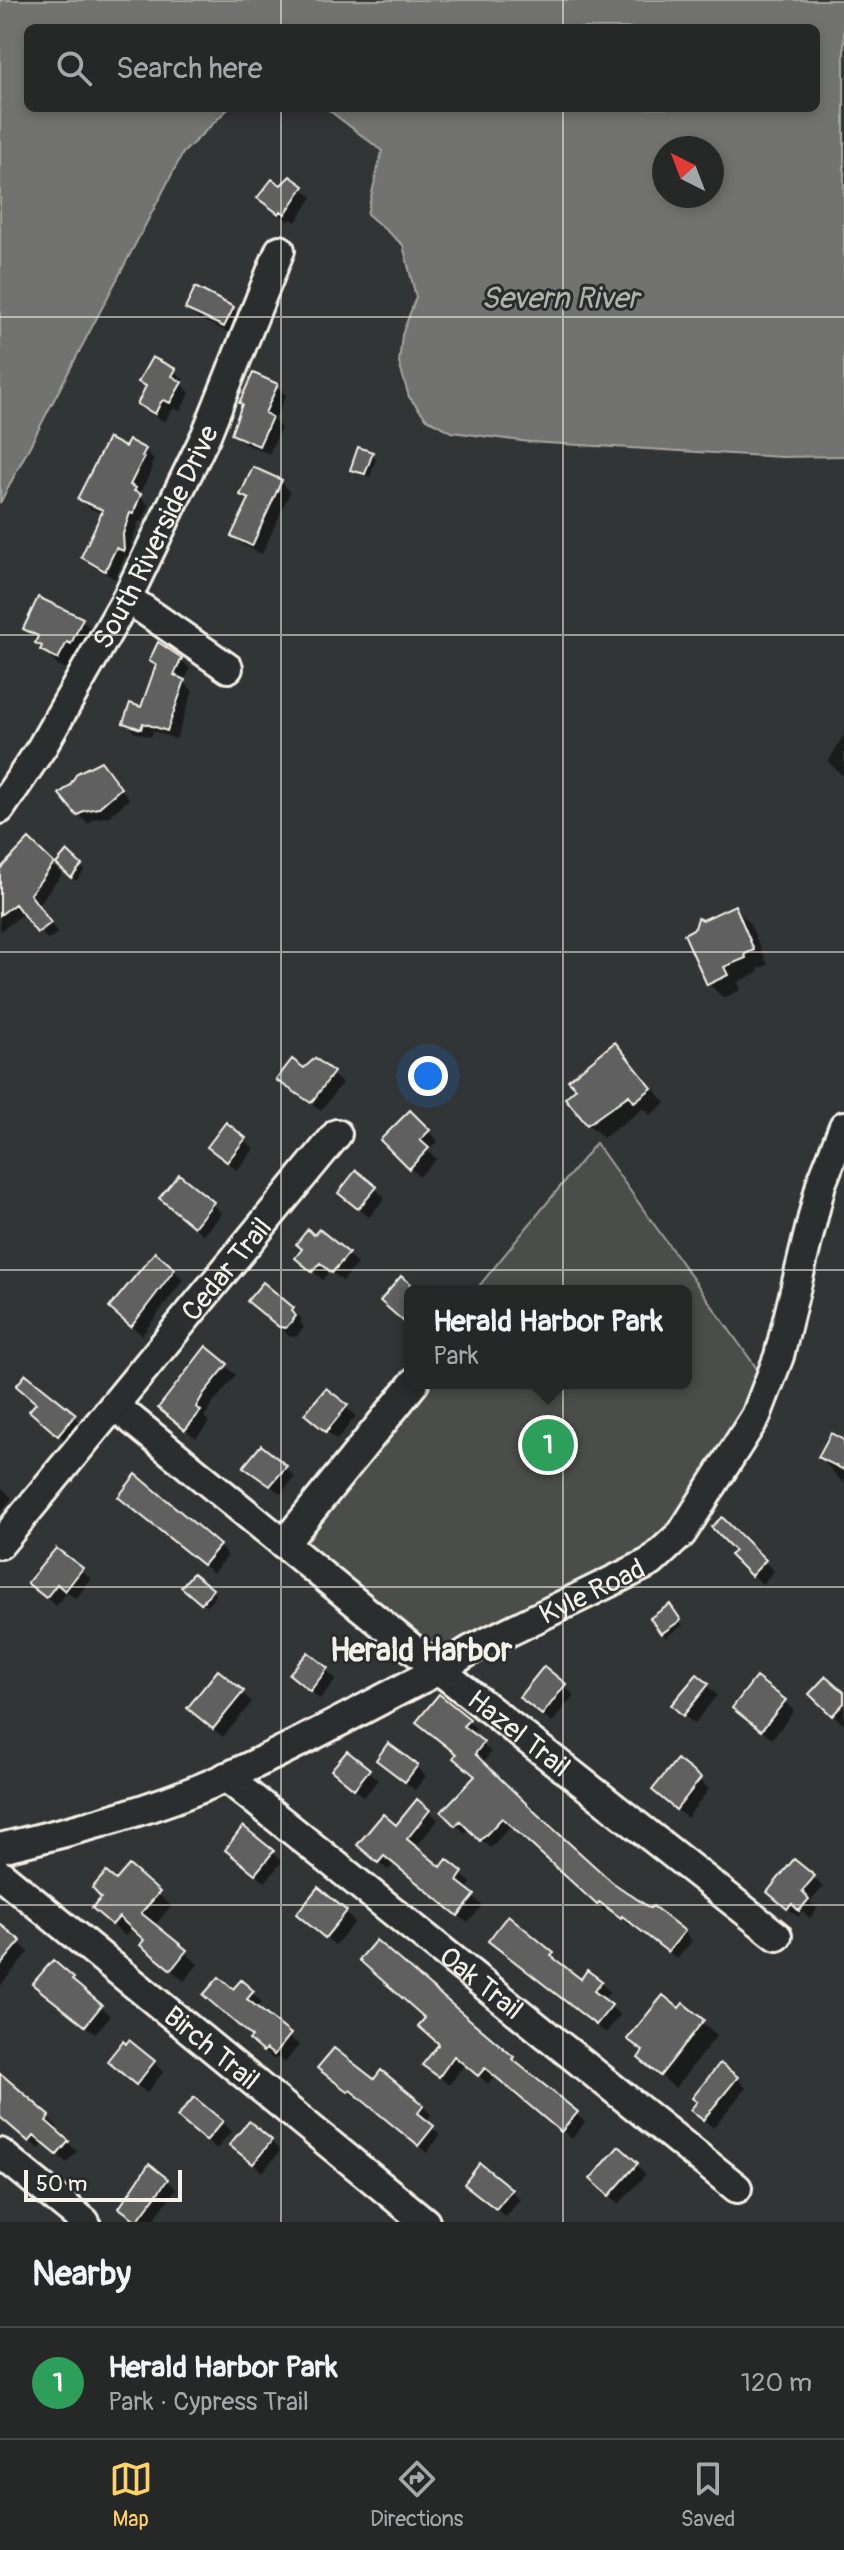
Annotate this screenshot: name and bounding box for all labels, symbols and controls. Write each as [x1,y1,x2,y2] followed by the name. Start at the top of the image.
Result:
[24,24,820,112] search box
[52,46,96,90] icon: search
[116,50,263,87] text: Search here
[652,136,724,208] north arrow
[481,280,642,317] water label: Severn River
[86,420,227,655] street label: South Riverside Drive
[408,1056,448,1096] your location
[175,1211,280,1329] street label: Cedar Trail
[404,1285,692,1389] popup
[433,1303,663,1340] text: Herald Harbor Park
[433,1340,479,1372] text: Park
[522,1415,574,1475] pin: 1
[534,1552,651,1633] street label: Kyle Road
[330,1631,513,1671] district label: Herald Harbor
[460,1683,577,1785] street label: Hazel Trail
[432,1939,530,2028] street label: Oak Trail
[156,1999,266,2098] street label: Birch Trail
[24,2166,182,2202] scale bar
[36,2170,87,2198] text: 50 m
[32,2253,131,2296] text: Nearby
[108,2349,338,2386] text: Herald Harbor Park
[53,2367,63,2399] text: 1
[741,2367,812,2399] text: 120 m
[108,2386,309,2418] text: Park · Cypress Trail
[109,2457,153,2533] tab: Map
[370,2457,463,2533] tab: Directions
[681,2457,735,2533] tab: Saved

